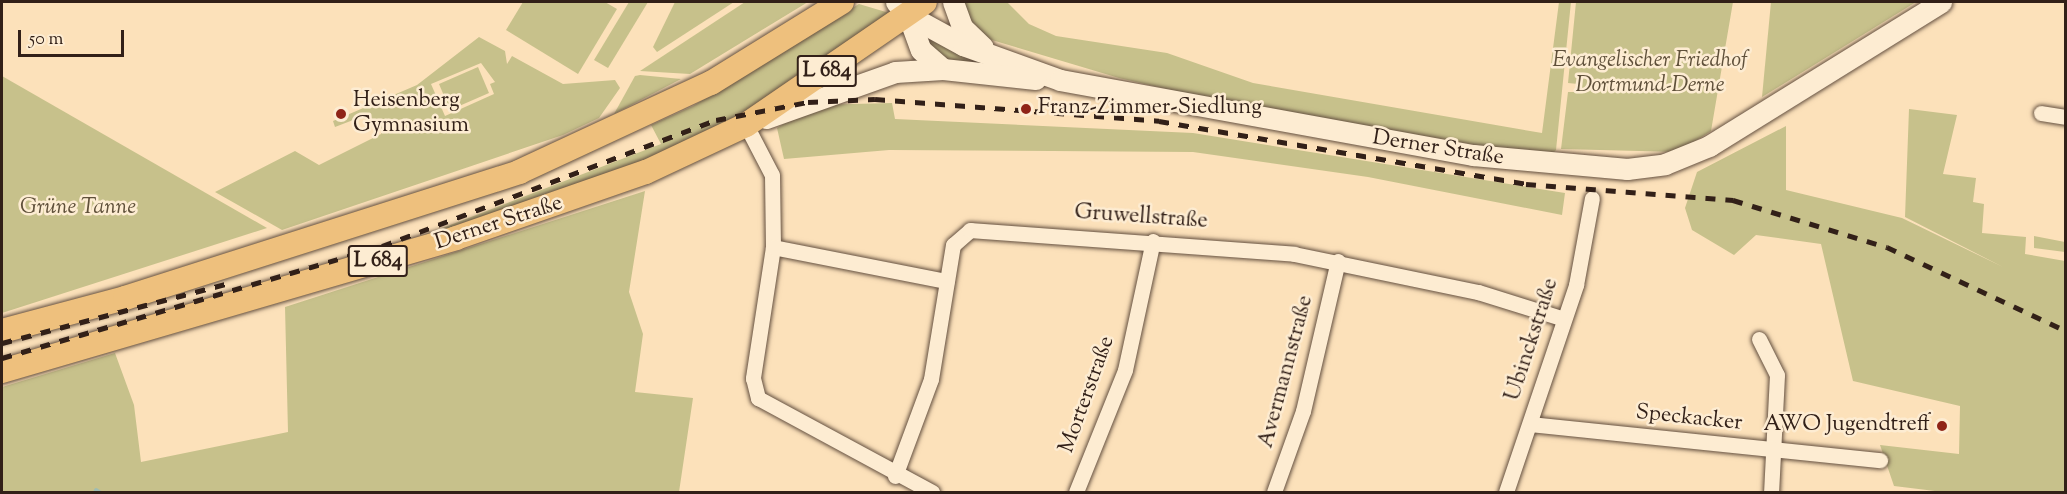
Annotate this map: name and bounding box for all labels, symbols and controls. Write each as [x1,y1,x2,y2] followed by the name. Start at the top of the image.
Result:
[21,18,128,56] scale bar
[29,27,63,53] text: 50 m
[1552,48,1748,100] park label: Evangelischer Friedhof Dortmund-Derne
[796,53,858,89] road number: L 684
[353,88,469,140] place label: Heisenberg Gymnasium
[1038,96,1262,122] place label: Franz-Zimmer-Siedlung
[1019,102,1033,116] marker: Franz-Zimmer-Siedlung
[334,107,348,121] marker: Heisenberg Gymnasium
[1370,126,1506,172] street label: Derner Straße
[432,191,566,257] street label: Derner Straße
[20,196,136,222] park label: Grüne Tanne
[1073,200,1209,236] street label: Gruwellstraße
[346,243,410,279] road number: L 684
[1501,275,1565,405] street label: Ubinckstraße
[1254,293,1320,451] street label: Avermannstraße
[1055,333,1121,457] street label: Morterstraße
[1634,400,1744,438] street label: Speckacker
[1764,413,1930,439] place label: AWO Jugendtreff
[1935,419,1949,433] marker: AWO Jugendtreff

